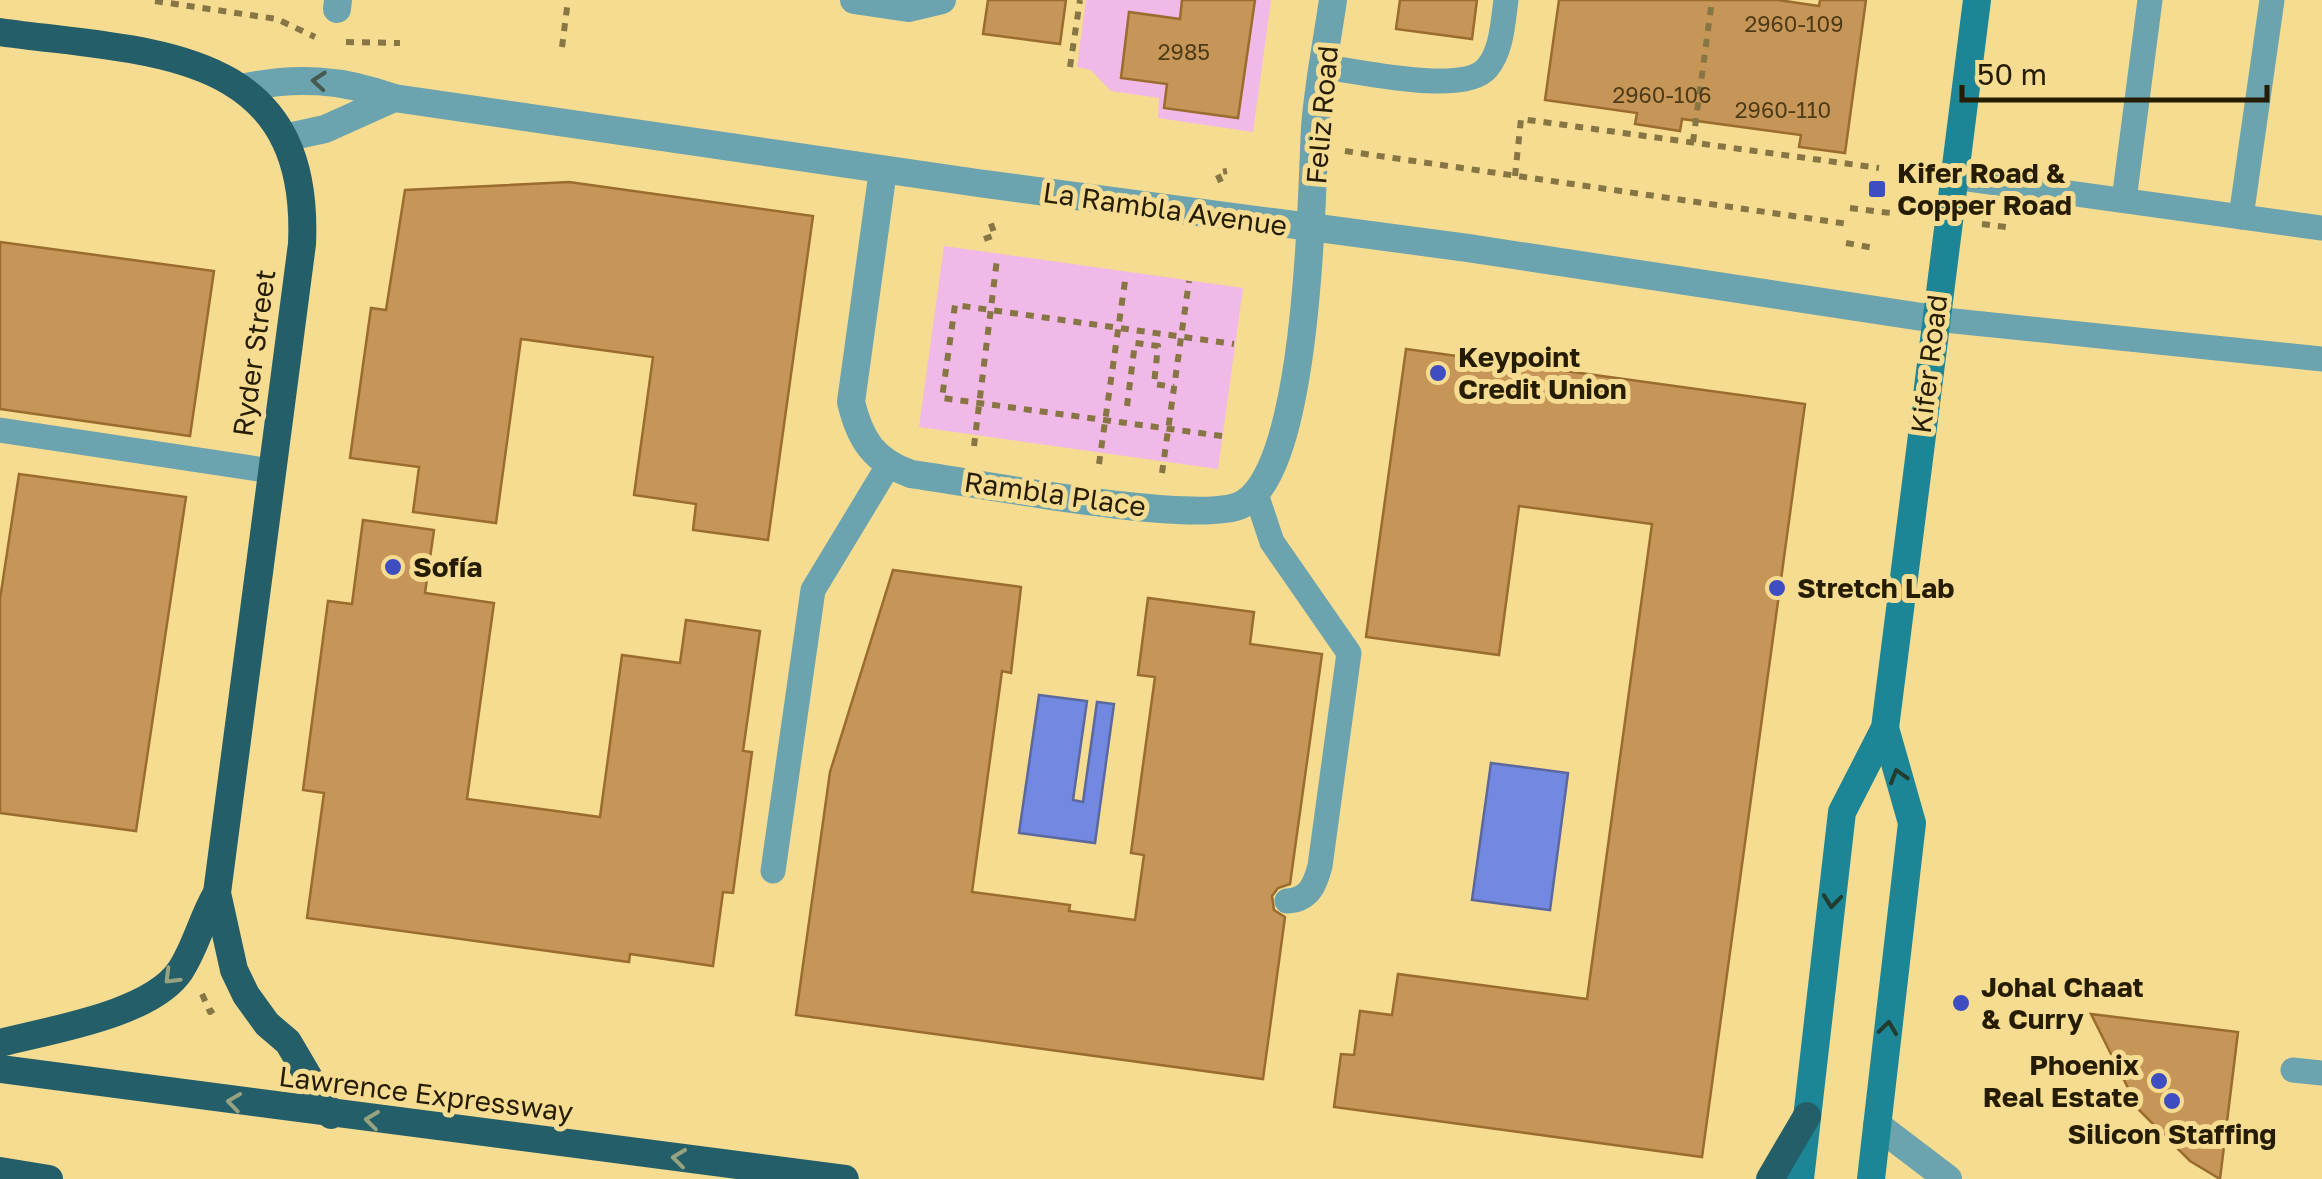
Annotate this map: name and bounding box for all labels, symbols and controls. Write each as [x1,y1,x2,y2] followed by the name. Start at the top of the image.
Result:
[1744,10,1844,37] house number: 2960-109
[1158,38,1210,65] house number: 2985
[1962,40,2267,102] scale bar
[1299,44,1344,186] street label: Feliz Road
[1977,56,2047,92] text: 50 m
[310,70,326,92] one-way arrow
[1612,81,1712,108] house number: 2960-106
[1735,96,1831,123] house number: 2960-110
[1897,156,2072,221] place label: Kifer Road & Copper Road
[1041,175,1289,242] street label: La Rambla Avenue
[1866,178,1888,200] marker: Kifer Road & Copper Road
[225,267,282,439] street label: Ryder Street
[1904,293,1953,435] street label: Kifer Road
[1458,340,1627,405] place label: Keypoint Credit Union
[1427,362,1449,384] marker: Keypoint Credit Union
[962,464,1148,523] street label: Rambla Place
[413,550,483,583] place label: Sofía
[382,556,404,578] marker: Sofía
[1797,571,1955,604] place label: Stretch Lab
[1766,577,1788,599] marker: Stretch Lab
[1889,768,1910,785] one-way arrow
[1822,893,1843,909] one-way arrow
[165,965,183,983] one-way arrow
[1981,970,2144,1035] place label: Johal Chaat & Curry
[1950,992,1972,1014] marker: Johal Chaat & Curry
[1877,1020,1898,1036] one-way arrow
[1983,1048,2139,1113] place label: Phoenix Real Estate
[277,1059,575,1128] street label: Lawrence Expressway
[2148,1070,2170,1092] marker: Phoenix Real Estate
[2161,1090,2183,1112] marker: Silicon Staffing
[226,1092,242,1113] one-way arrow
[364,1110,380,1131] one-way arrow
[2067,1117,2277,1150] place label: Silicon Staffing
[670,1148,686,1169] one-way arrow

